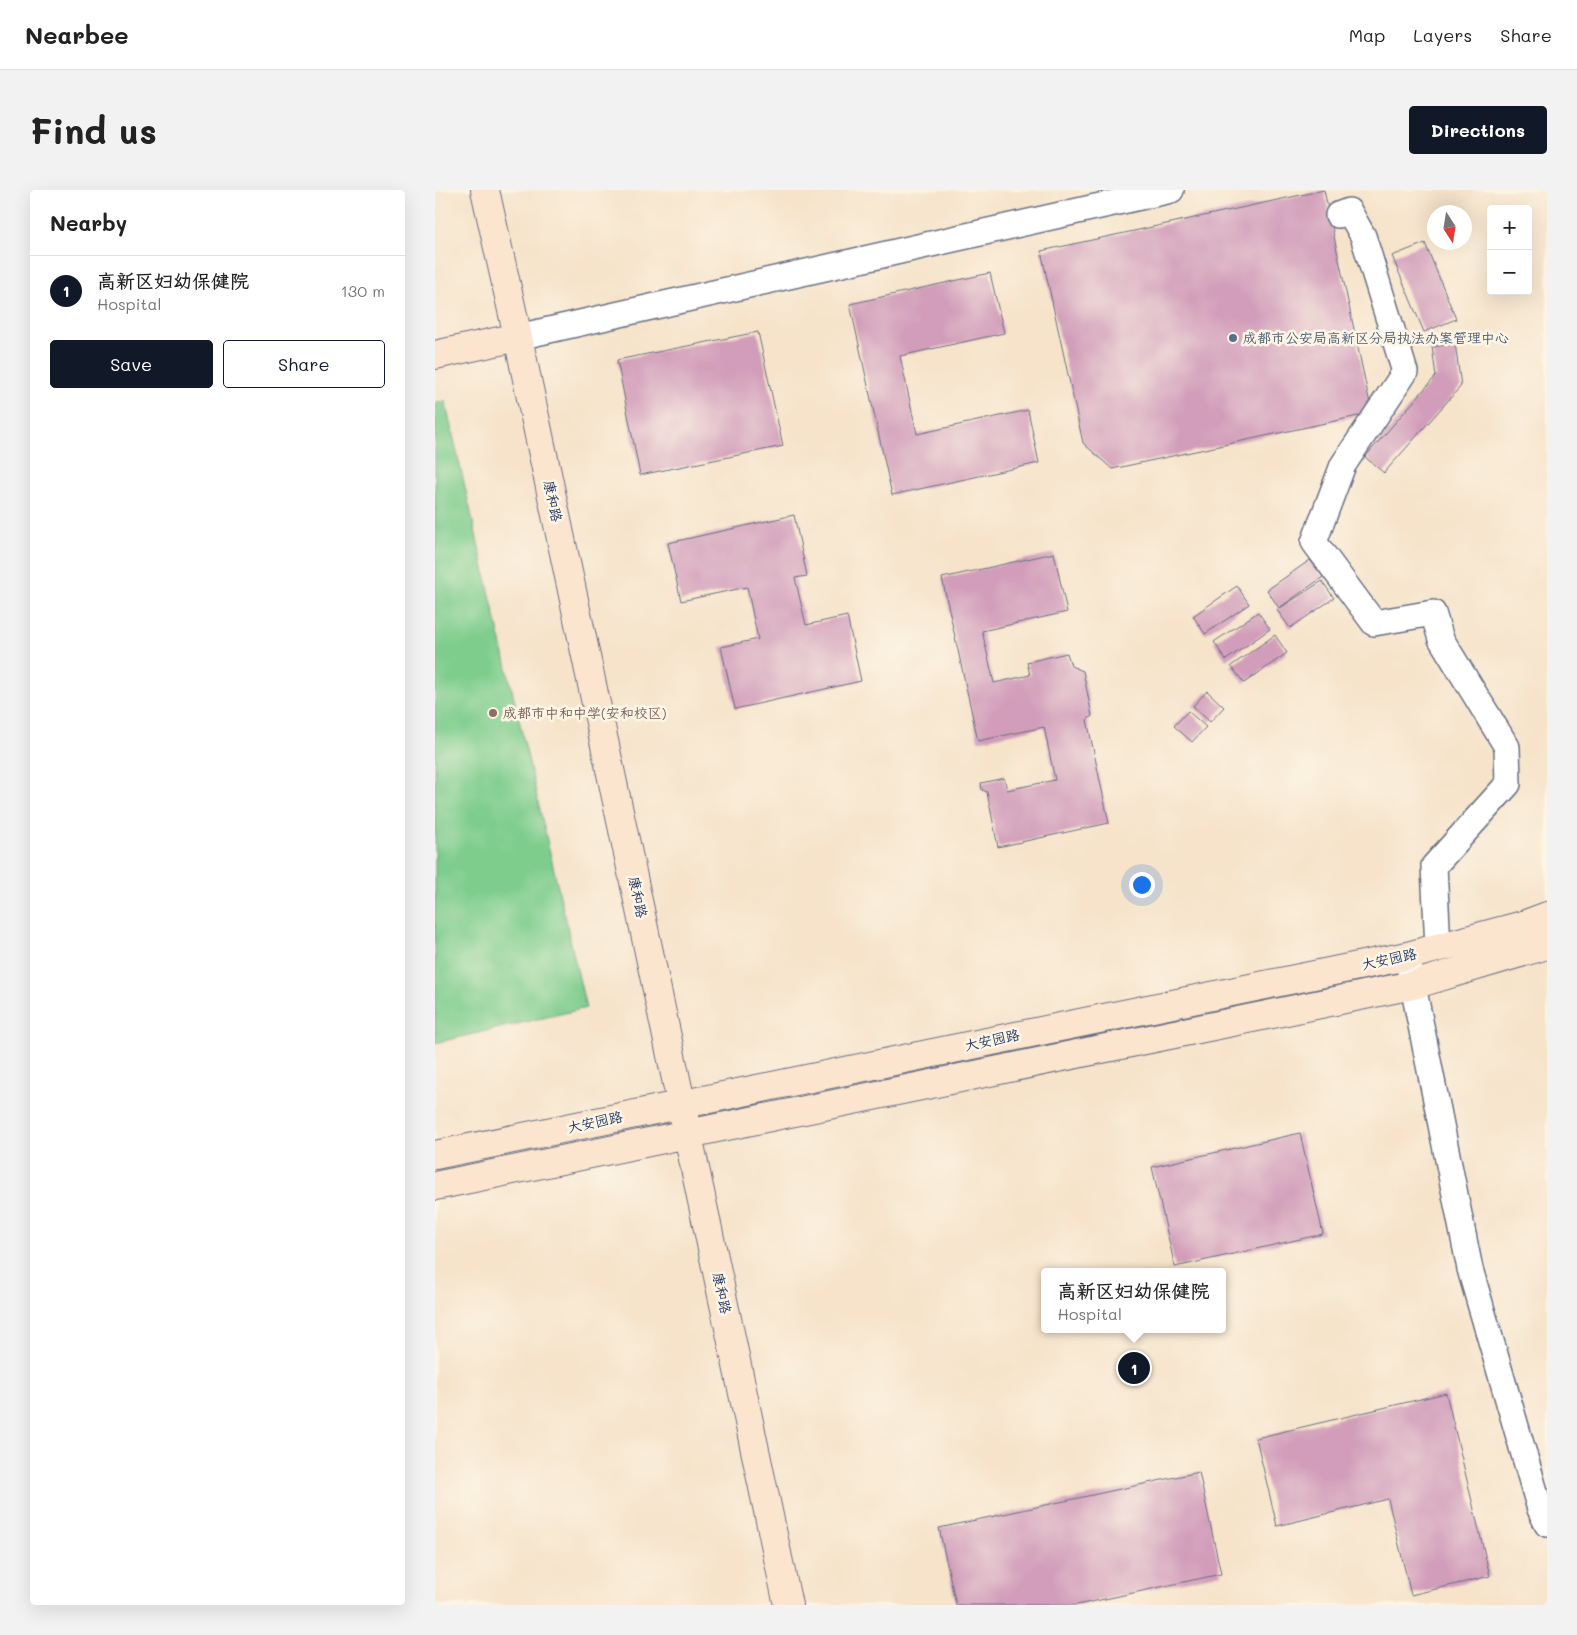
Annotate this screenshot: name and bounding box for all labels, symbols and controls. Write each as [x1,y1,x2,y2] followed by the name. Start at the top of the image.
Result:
[25,19,129,50] text: Nearbee
[1349,23,1385,47] text: Map
[1413,23,1472,47] text: Layers
[1500,23,1552,47] text: Share
[1409,106,1547,154] button: Directions
[30,107,157,153] text: Find us
[1427,205,1472,250] north arrow
[1487,205,1532,295] map controls
[1487,205,1532,250] button: +
[50,209,127,236] text: Nearby
[1487,250,1532,295] button: −
[97,268,249,293] text: 高新区妇幼保健院
[62,280,70,301] text: 1
[341,280,385,301] text: 130 m
[97,293,161,314] text: Hospital
[1243,328,1509,347] place label: 成都市公安局高新区分局执法办案管理中心
[1227,332,1239,344] marker: 成都市公安局高新区分局执法办案管理中心
[50,340,213,388] button: Save
[223,340,385,388] button: Share
[540,478,567,523] street label: 康和路
[503,703,667,722] place label: 成都市中和中学(安和校区)
[487,707,499,719] marker: 成都市中和中学(安和校区)
[1129,872,1155,898] your location
[625,874,652,919] street label: 康和路
[1360,943,1418,974] street label: 大安园路
[963,1024,1021,1055] street label: 大安园路
[566,1106,624,1137] street label: 大安园路
[1041,1268,1226,1333] popup
[709,1270,736,1315] street label: 康和路
[1057,1278,1210,1303] text: 高新区妇幼保健院
[1057,1303,1122,1324] text: Hospital
[1118,1349,1150,1387] pin: 1

